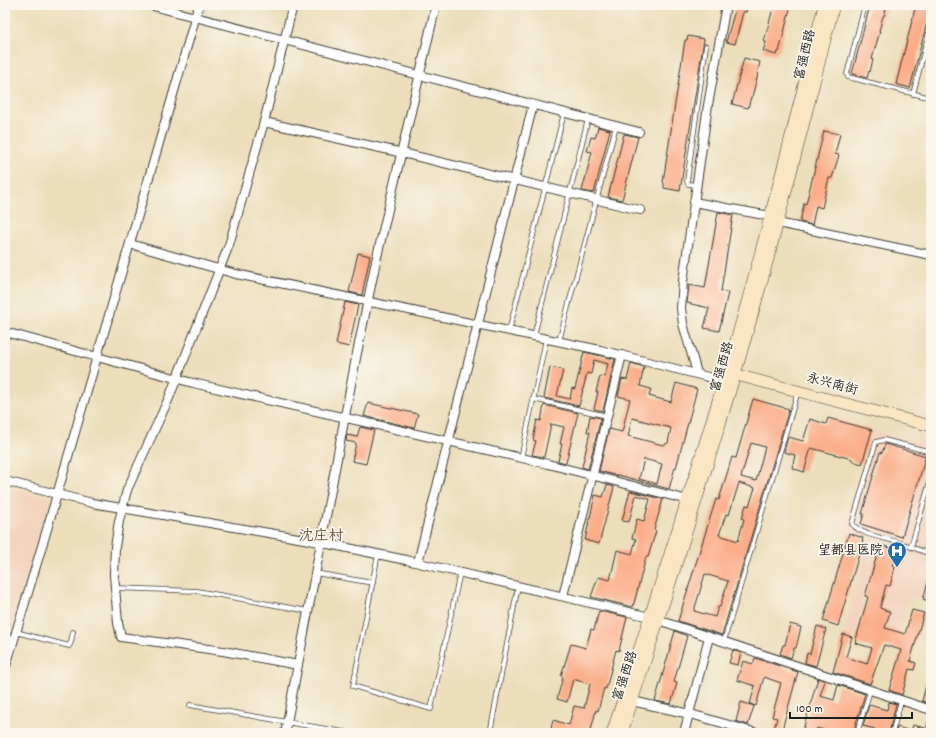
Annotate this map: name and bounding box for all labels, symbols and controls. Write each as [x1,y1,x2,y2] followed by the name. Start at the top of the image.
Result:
[790,27,822,83] street label: 富强西路
[707,339,739,395] street label: 富强西路
[804,369,860,401] street label: 永兴南街
[298,526,344,548] district label: 沈庄村
[886,540,908,568] hospital icon: 望都县医院
[818,542,883,561] place label: 望都县医院
[609,648,643,704] street label: 富强西路
[790,694,912,720] scale bar
[796,701,823,718] text: 100 m

